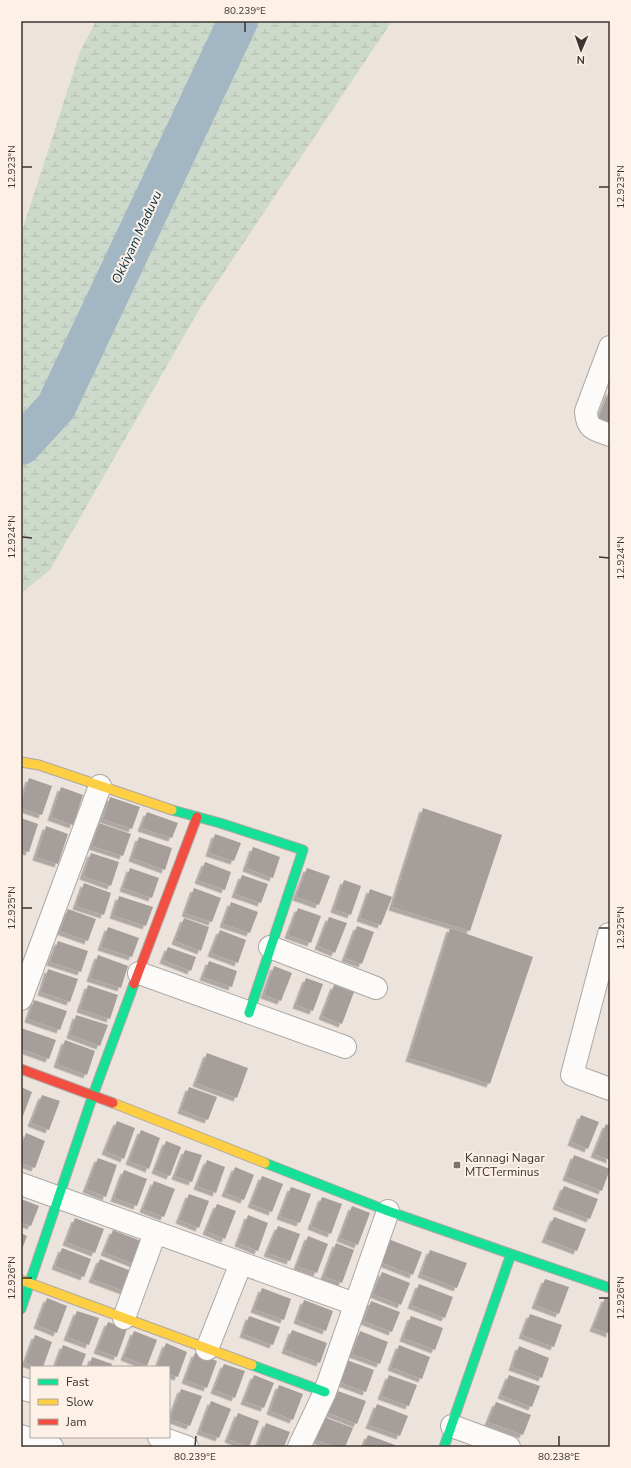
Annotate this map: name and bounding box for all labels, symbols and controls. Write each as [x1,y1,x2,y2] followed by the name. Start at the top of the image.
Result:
[224,4,266,18] text: 80.239°E
[561,30,601,70] north arrow
[576,52,585,67] text: N
[5,145,19,189] text: 12.923°N
[614,165,628,209] text: 12.923°N
[107,188,166,287] water label: Okkiyam Maduvu
[5,515,19,559] text: 12.924°N
[614,536,628,580] text: 12.924°N
[5,886,19,930] text: 12.925°N
[614,906,628,950] text: 12.925°N
[465,1150,545,1180] place label: Kannagi Nagar MTCTerminus
[452,1160,462,1170] marker: Kannagi Nagar MTCTerminus
[5,1256,19,1300] text: 12.926°N
[614,1276,628,1320] text: 12.926°N
[30,1366,170,1438] legend
[66,1374,89,1390] text: Fast
[66,1394,94,1410] text: Slow
[65,1414,87,1430] text: Jam
[174,1450,216,1464] text: 80.239°E
[538,1450,580,1464] text: 80.238°E

